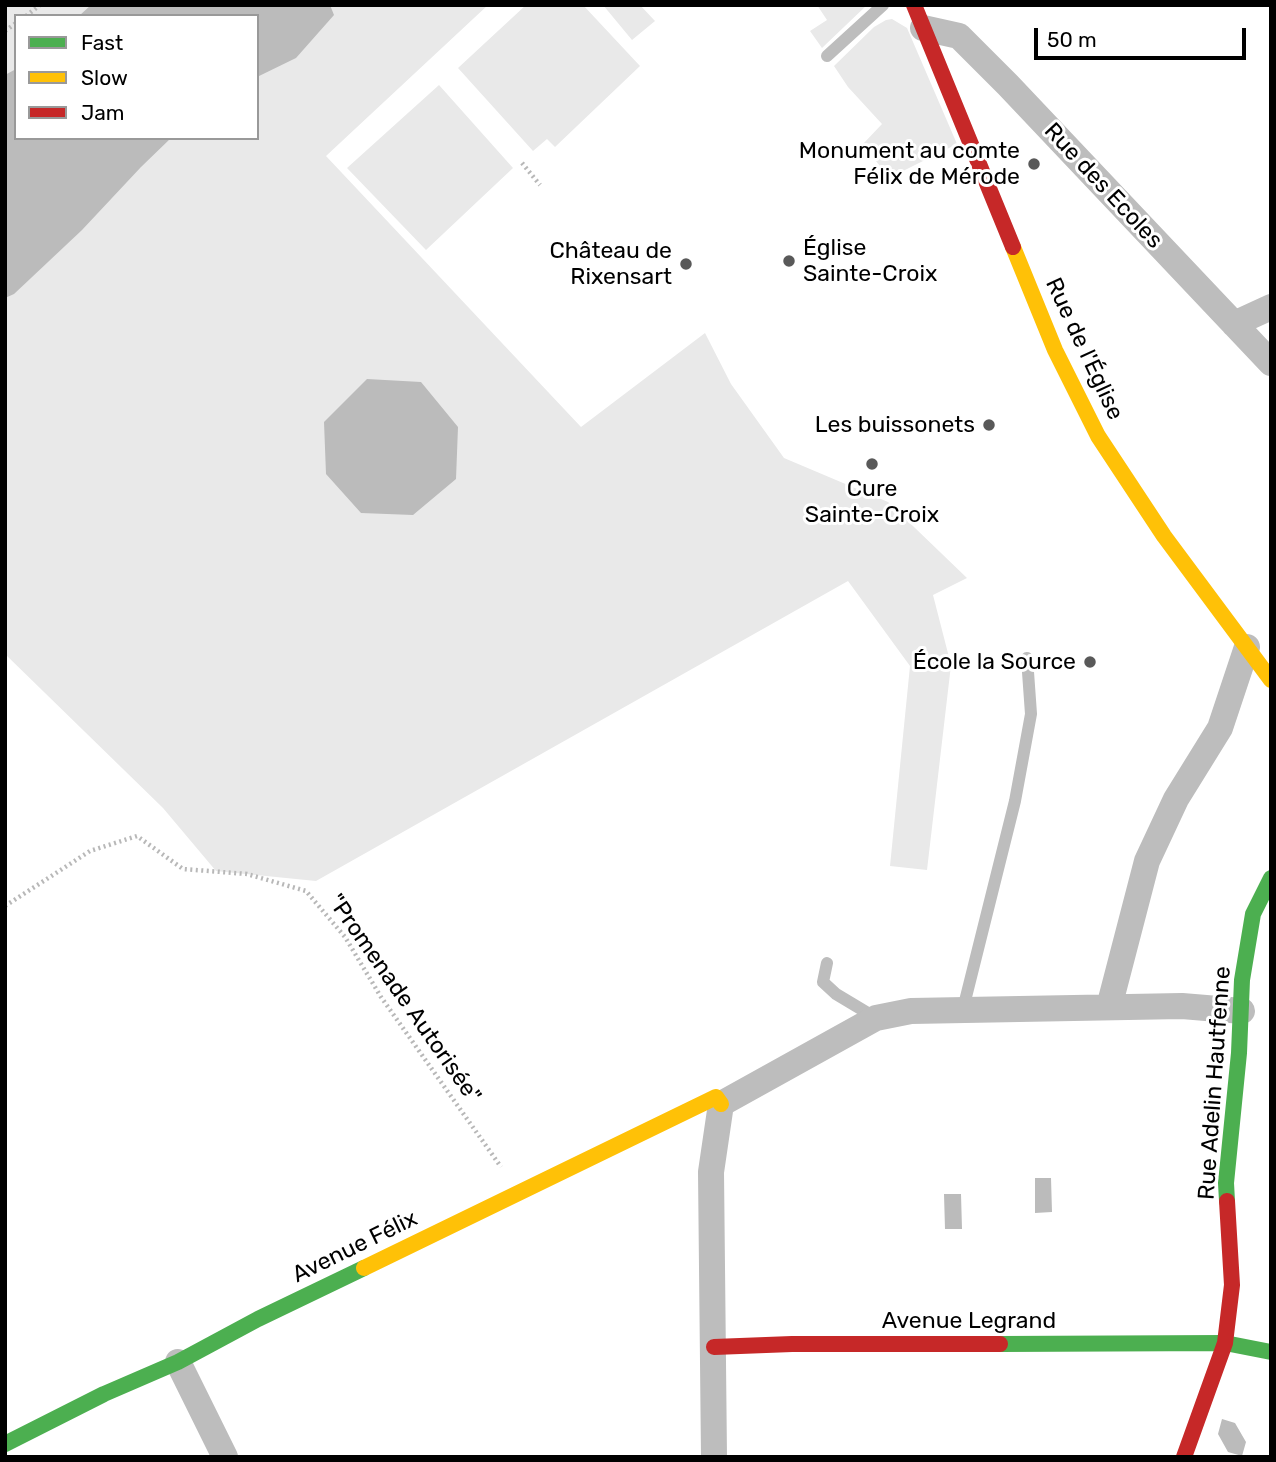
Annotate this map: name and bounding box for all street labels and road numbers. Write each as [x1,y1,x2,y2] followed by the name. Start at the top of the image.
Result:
[1038,118,1168,254] street label: Rue des Ecoles
[1039,274,1129,424] street label: Rue de l'Église
[321,889,487,1109] street label: "Promenade Autorisée"
[1193,965,1237,1201] street label: Rue Adelin Hautfenne
[288,1205,422,1289] street label: Avenue Félix
[882,1307,1056,1335] street label: Avenue Legrand

